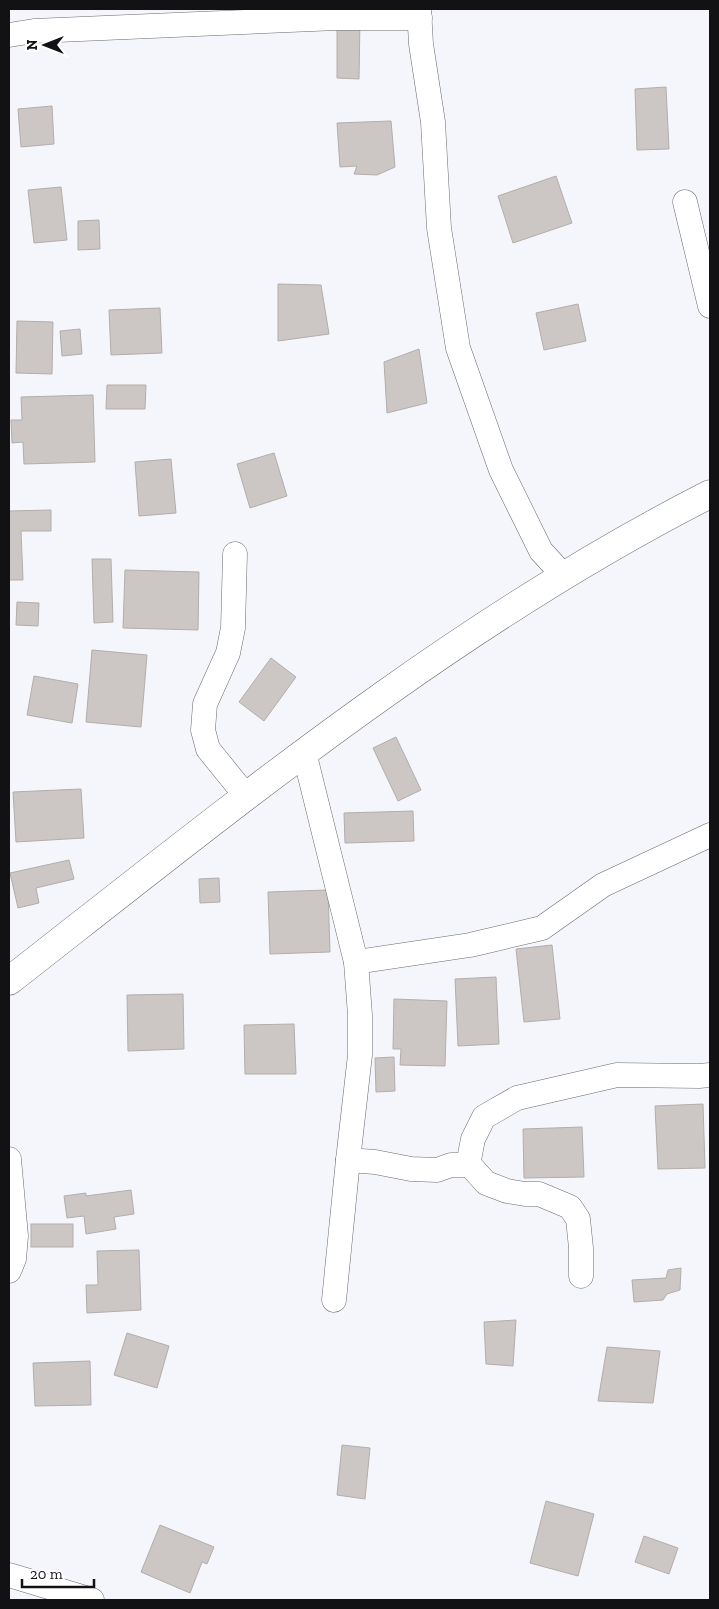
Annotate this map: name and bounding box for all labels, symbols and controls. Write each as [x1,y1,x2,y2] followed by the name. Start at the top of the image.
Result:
[20,20,70,70] north arrow
[24,39,41,50] text: N
[22,1556,95,1588] scale bar
[30,1565,63,1583] text: 20 m

